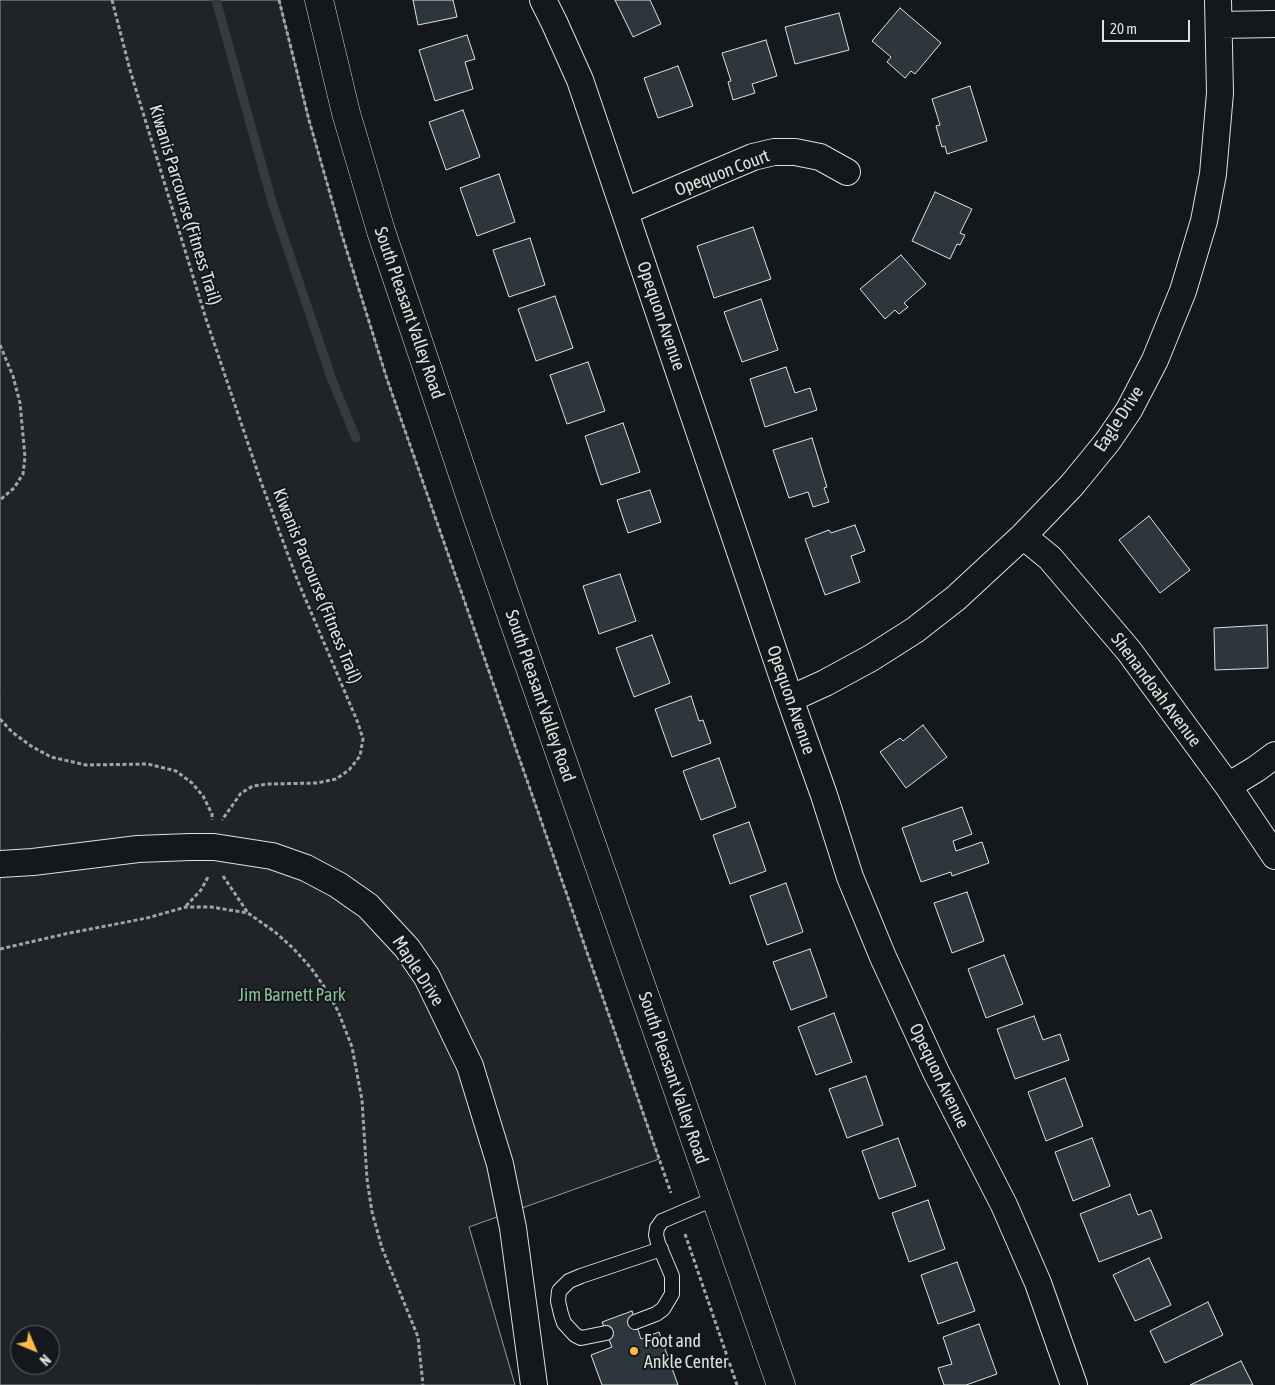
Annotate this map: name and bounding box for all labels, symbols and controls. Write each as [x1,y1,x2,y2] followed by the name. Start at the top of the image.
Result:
[1105,10,1192,42] scale bar
[1110,20,1137,37] text: 20 m
[144,102,226,308] street label: Kiwanis Parcourse (Fitness Trail)
[672,145,772,201] street label: Opequon Court
[369,224,449,402] street label: South Pleasant Valley Road
[632,259,690,373] street label: Opequon Avenue
[1090,382,1148,456] street label: Eagle Drive
[268,485,366,687] street label: Kiwanis Parcourse (Fitness Trail)
[500,607,580,785] street label: South Pleasant Valley Road
[1106,629,1206,751] street label: Shenandoah Avenue
[762,643,820,757] street label: Opequon Avenue
[387,932,449,1010] street label: Maple Drive
[238,984,346,1006] park label: Jim Barnett Park
[633,989,713,1167] street label: South Pleasant Valley Road
[904,1020,974,1132] street label: Opequon Avenue
[10,1325,60,1375] north arrow
[644,1330,728,1372] place label: Foot and Ankle Center
[628,1345,640,1357] marker: Foot and Ankle Center
[36,1351,53,1368] text: N

